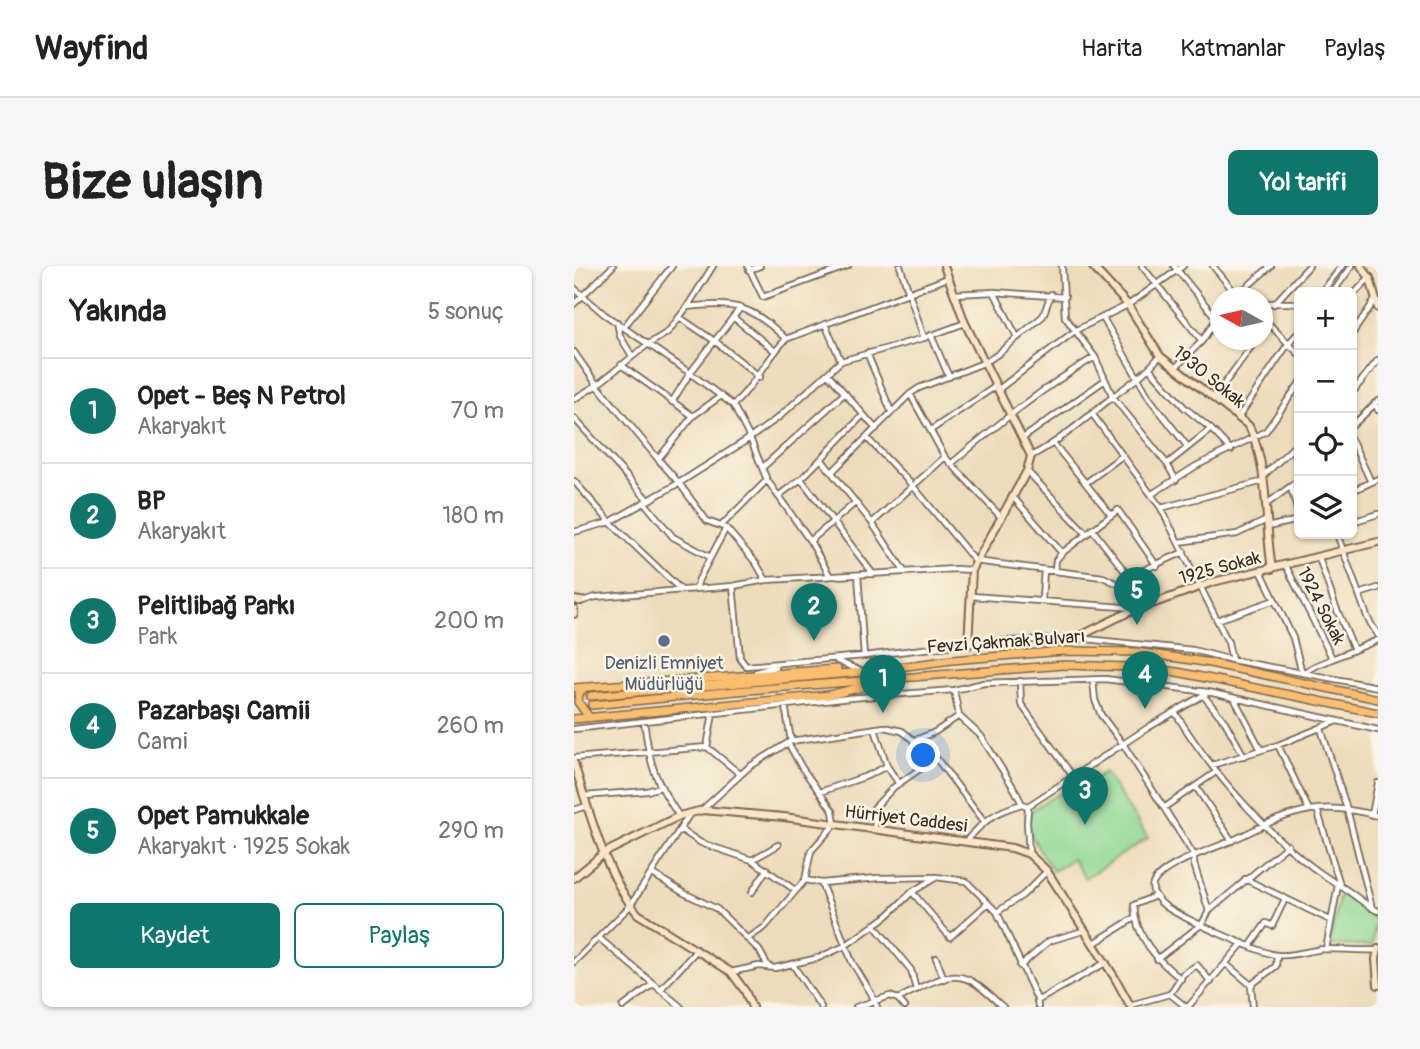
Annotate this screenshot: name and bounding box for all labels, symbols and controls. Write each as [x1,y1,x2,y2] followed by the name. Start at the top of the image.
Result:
[35,28,148,69] text: Wayfind
[1081,34,1142,63] text: Harita
[1180,34,1286,63] text: Katmanlar
[1324,34,1385,63] text: Paylaş
[1228,150,1378,215] button: Yol tarifi
[42,152,263,213] text: Bize ulaşın
[1210,287,1273,350] north arrow
[1294,287,1357,539] map controls
[1294,287,1357,350] button: +
[70,293,166,330] text: Yakında
[428,297,504,326] text: 5 sonuç
[1168,341,1250,413] street label: 1930 Sokak
[1294,350,1357,413] button: −
[137,380,346,412] text: Opet - Beş N Petrol
[89,396,98,425] text: 1
[451,396,504,425] text: 70 m
[137,412,226,441] text: Akaryakıt
[1294,413,1357,476] button: locate
[1294,476,1357,539] button: layers
[137,485,166,517] text: BP
[87,501,99,530] text: 2
[442,501,504,530] text: 180 m
[137,517,226,546] text: Akaryakıt
[1177,546,1264,590] street label: 1925 Sokak
[1292,563,1351,649] street label: 1924 Sokak
[1114,567,1160,625] pin: 5
[791,583,837,641] pin: 2
[137,590,296,622] text: Pelitlibağ Parkı
[87,606,99,635] text: 3
[434,606,504,635] text: 200 m
[137,622,177,651] text: Park
[926,625,1086,659] street label: Fevzi Çakmak Bulvarı
[656,633,672,649] marker: Denizli Emniyet Müdürlüğü
[1122,651,1168,709] pin: 4
[604,652,724,696] place label: Denizli Emniyet Müdürlüğü
[860,655,906,713] pin: 1
[137,695,310,727] text: Pazarbaşı Camii
[86,711,100,740] text: 4
[437,711,504,740] text: 260 m
[137,727,188,756] text: Cami
[906,738,940,772] your location
[1062,767,1108,825] pin: 3
[137,800,309,832] text: Opet Pamukkale
[843,800,969,838] street label: Hürriyet Caddesi
[87,816,99,845] text: 5
[438,816,504,845] text: 290 m
[137,832,350,861] text: Akaryakıt · 1925 Sokak
[70,903,280,968] button: Kaydet
[294,903,504,968] button: Paylaş

